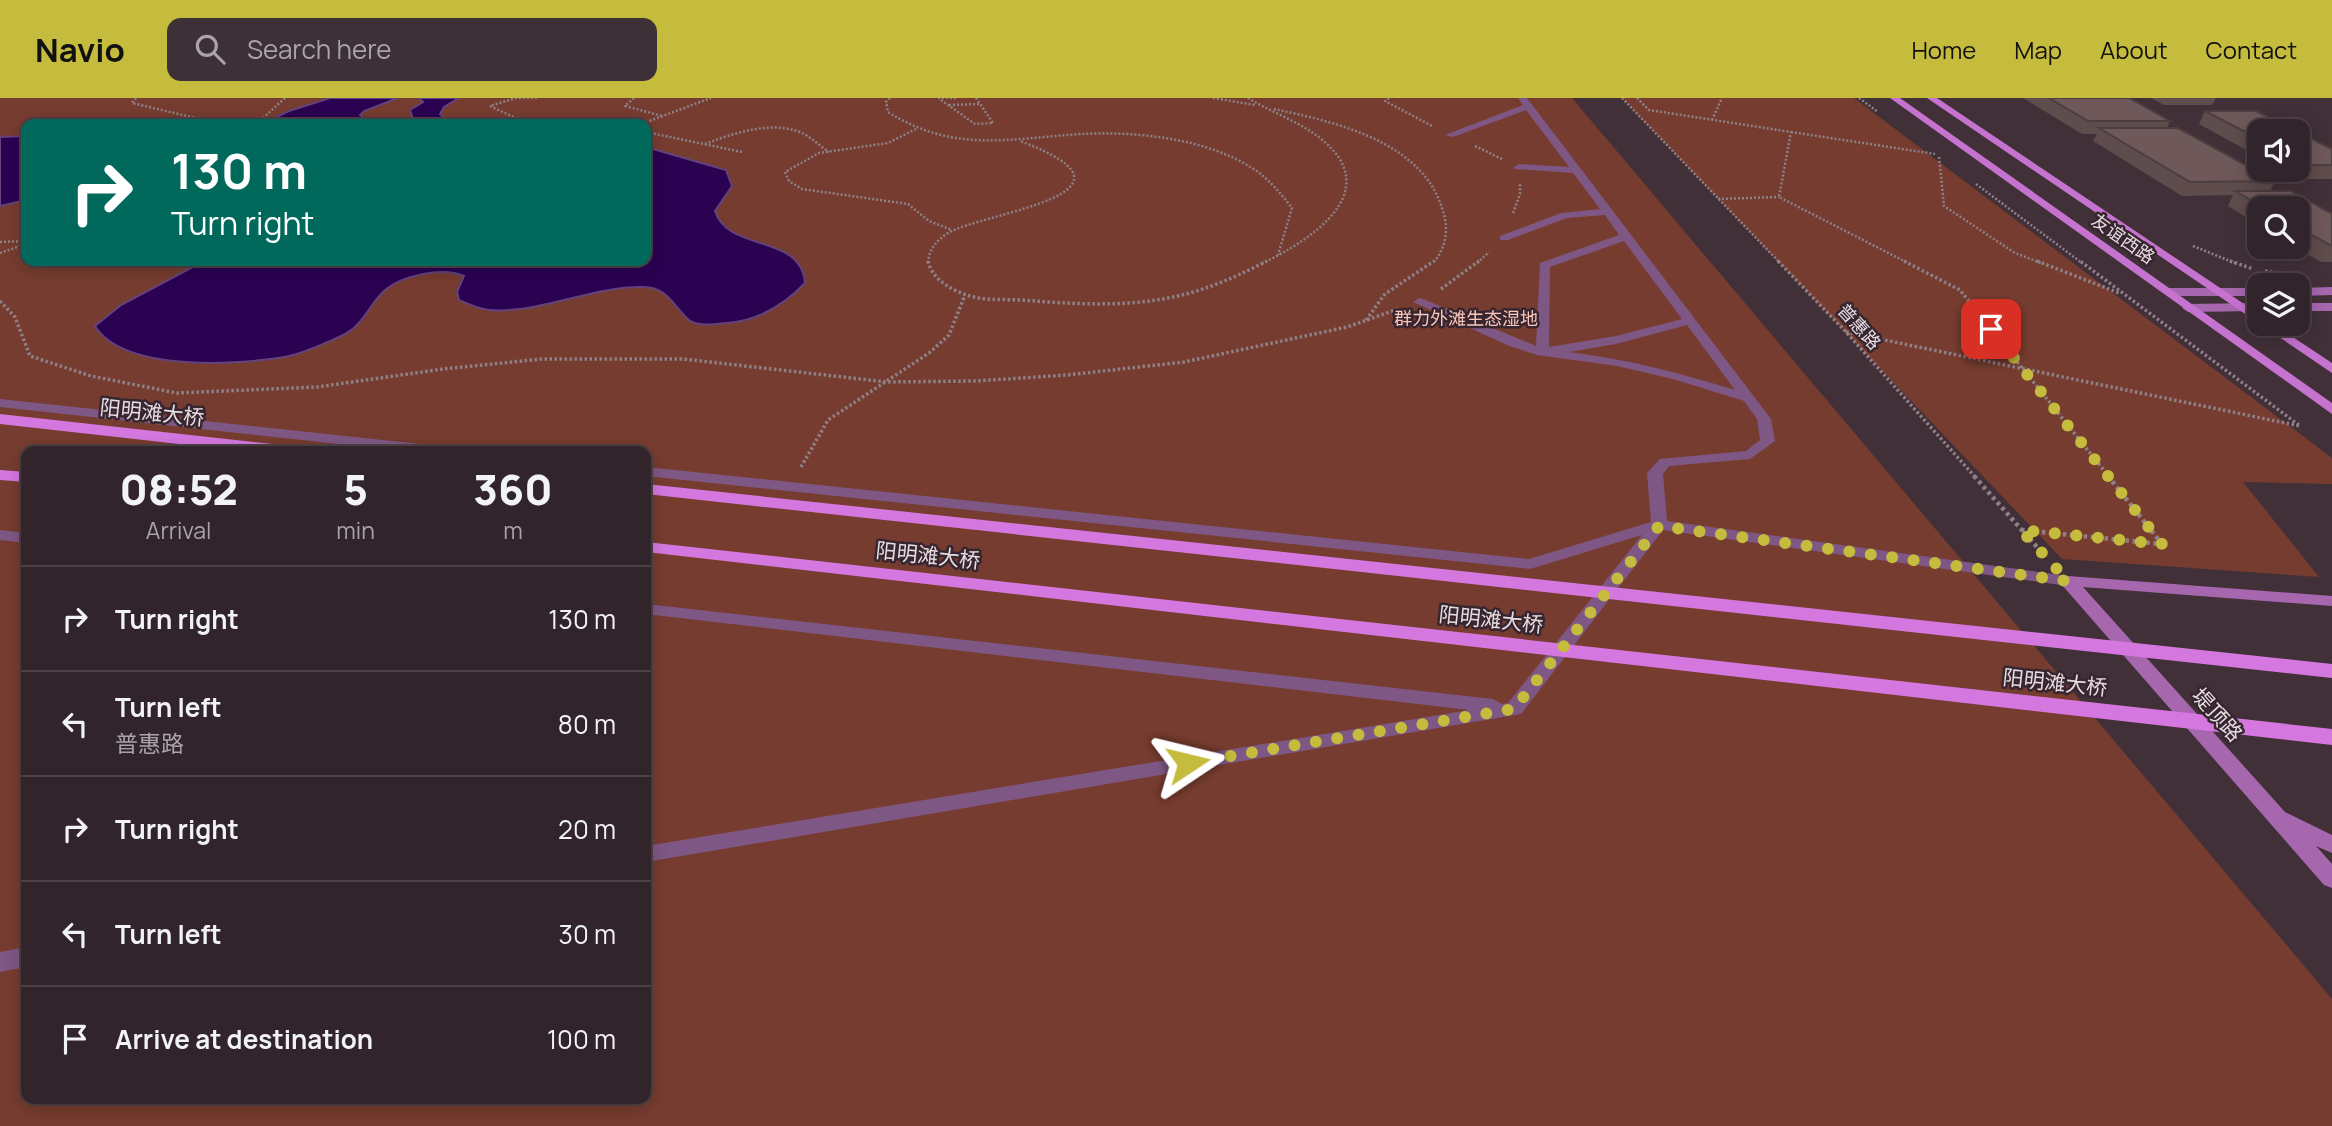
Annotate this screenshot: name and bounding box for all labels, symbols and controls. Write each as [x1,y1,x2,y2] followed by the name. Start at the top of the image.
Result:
[167,18,657,81] search box
[35,27,125,72] text: Navio
[191,30,229,68] icon: search
[247,31,391,67] text: Search here
[1911,33,1976,66] text: Home
[2014,33,2062,66] text: Map
[2100,33,2168,66] text: About
[2206,33,2297,66] text: Contact
[2247,119,2310,336] map controls
[2247,119,2310,182] button: sound
[171,137,307,204] text: 130 m
[56,147,147,238] icon: right
[2247,196,2310,259] button: search
[171,201,314,245] text: Turn right
[2087,208,2160,269] street label: 友谊西路
[2247,273,2310,336] button: layers
[1833,298,1887,354] street label: 普惠路
[1961,299,2021,359] pin
[1394,306,1538,330] park label: 群力外滩生态湿地
[1972,310,2010,348] icon: arrive
[98,393,206,431] street label: 阳明滩大桥
[119,460,238,518] text: 08:52
[343,460,368,518] text: 5
[473,460,553,518] text: 360
[146,514,212,546] text: Arrival
[336,514,375,546] text: min
[503,514,523,546] text: m
[874,536,982,574] street label: 阳明滩大桥
[56,600,94,638] icon: right
[1437,600,1545,638] street label: 阳明滩大桥
[115,601,239,637] text: Turn right
[548,601,616,637] text: 130 m
[2001,663,2109,701] street label: 阳明滩大桥
[2186,682,2249,747] street label: 堤顶路
[115,689,222,725] text: Turn left
[56,705,94,743] icon: left
[558,706,616,742] text: 80 m
[1151,726,1225,800] position arrow
[115,727,184,759] text: 普惠路
[56,810,94,848] icon: right
[115,811,239,847] text: Turn right
[558,811,616,847] text: 20 m
[56,915,94,953] icon: left
[115,916,222,952] text: Turn left
[559,916,616,952] text: 30 m
[56,1020,94,1058] icon: arrive
[115,1021,373,1057] text: Arrive at destination
[547,1021,616,1057] text: 100 m

